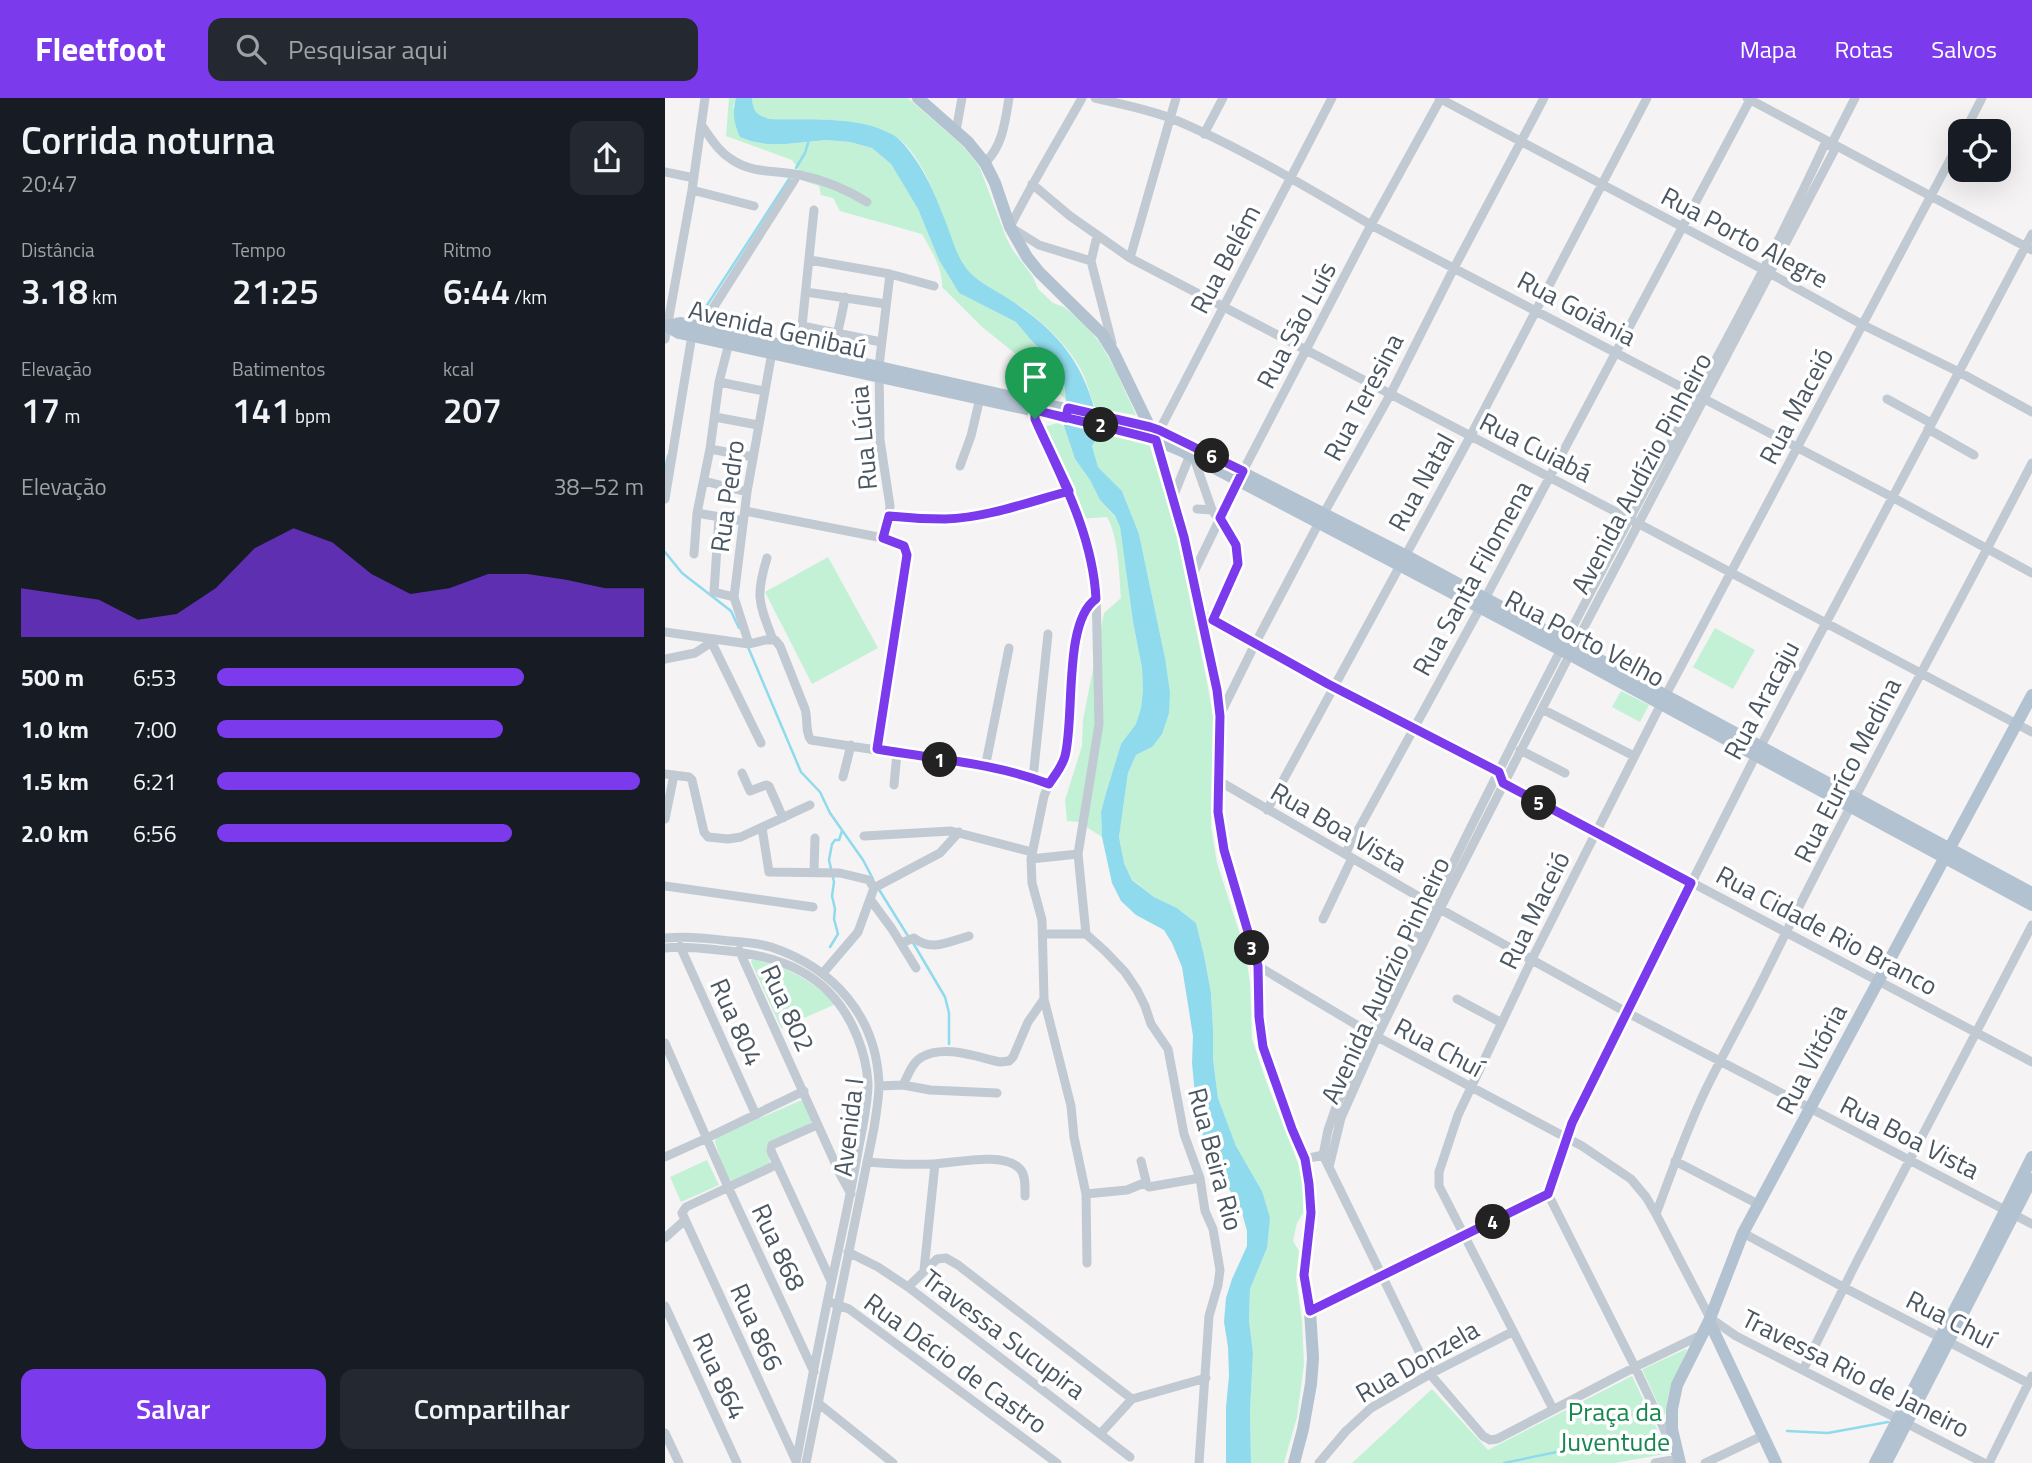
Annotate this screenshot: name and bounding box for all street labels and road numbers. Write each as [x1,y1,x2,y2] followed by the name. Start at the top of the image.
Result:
[1654,176,1836,298] street label: Rua Porto Alegre
[1180,198,1270,320] street label: Rua Belém
[1246,254,1346,396] street label: Rua São Luís
[1511,260,1643,356] street label: Rua Goiânia
[685,290,871,368] street label: Avenida Genibaú
[1313,326,1413,468] street label: Rua Teresina
[1749,341,1843,471] street label: Rua Maceió
[1561,345,1721,601] street label: Avenida Audízio Pinheiro
[839,384,887,492] street label: Rua Lúcia
[1473,402,1599,492] street label: Rua Cuiabá
[1378,426,1464,538] street label: Rua Natal
[700,437,754,555] street label: Rua Pedro
[1402,473,1542,683] street label: Rua Santa Filomena
[1498,579,1672,697] street label: Rua Porto Velho
[1713,634,1809,766] street label: Rua Aracaju
[1784,671,1910,869] street label: Rua Euríco Medina
[1263,772,1415,882] street label: Rua Boa Vista
[1489,844,1579,976] street label: Rua Maceió
[1311,850,1459,1110] street label: Avenida Audízio Pinheiro
[1709,855,1945,1005] street label: Rua Cidade Rio Branco
[751,958,825,1058] street label: Rua 802
[700,972,774,1072] street label: Rua 804
[1766,997,1856,1121] street label: Rua Vitória
[1387,1007,1493,1088] street label: Rua Chuí
[823,1076,873,1178] street label: Avenida I
[1178,1083,1254,1235] street label: Rua Beira Rio
[1833,1085,1987,1189] street label: Rua Boa Vista
[742,1197,816,1297] street label: Rua 868
[914,1259,1094,1409] street label: Travessa Sucupira
[720,1277,794,1377] street label: Rua 866
[1899,1280,2005,1359] street label: Rua Chuí
[856,1283,1056,1443] street label: Rua Décio de Castro
[1735,1299,1977,1447] street label: Travessa Rio de Janeiro
[1348,1310,1486,1412] street label: Rua Donzela
[683,1326,757,1426] street label: Rua 864

